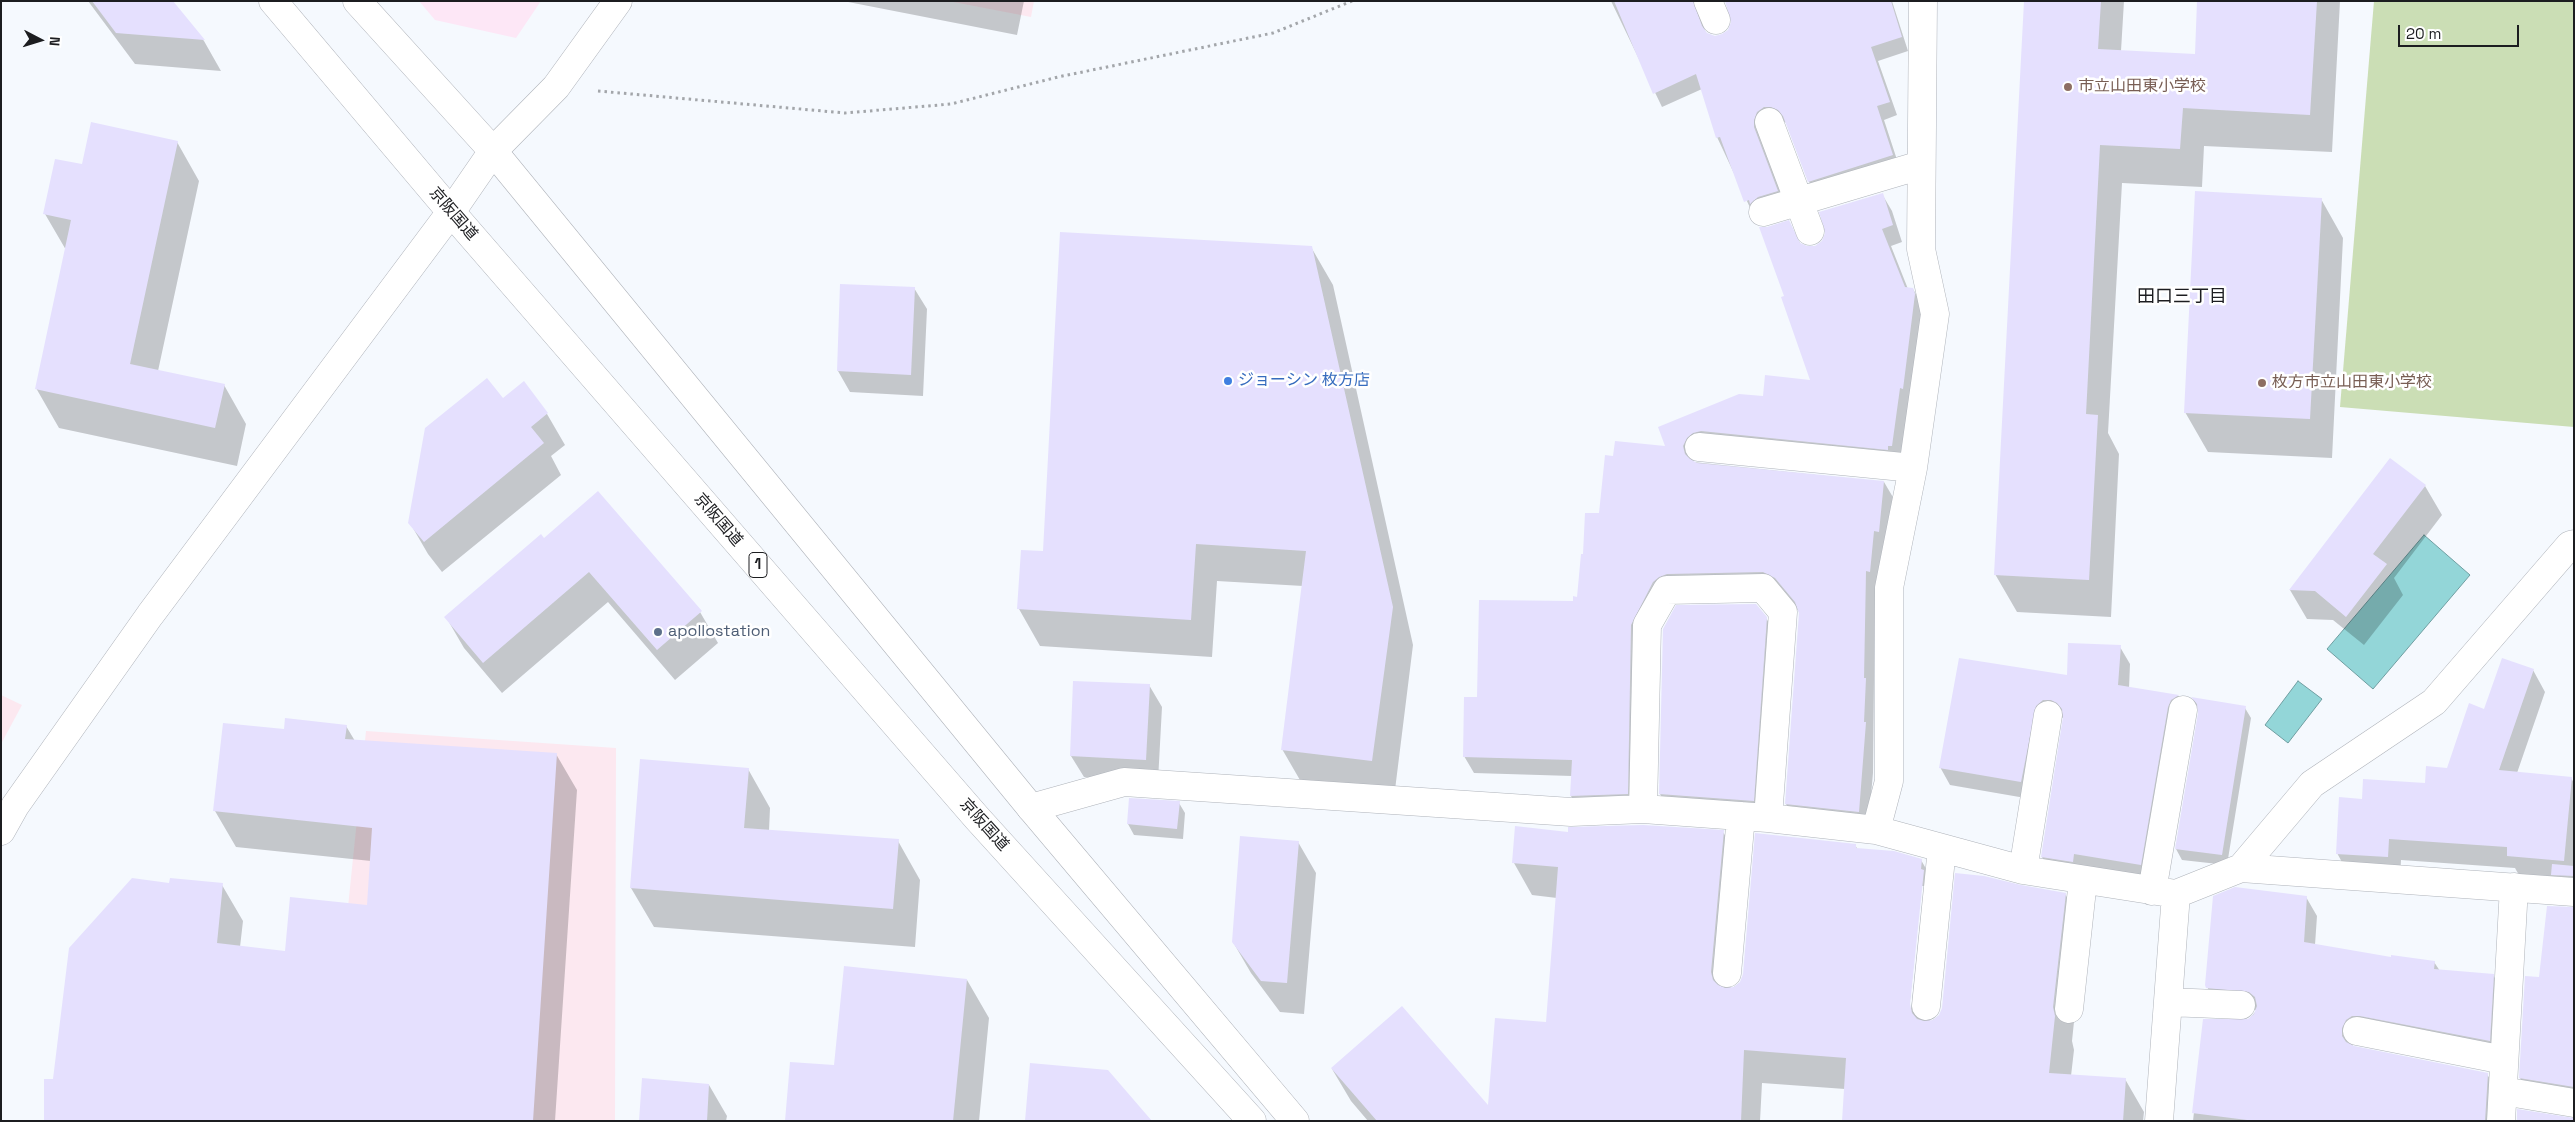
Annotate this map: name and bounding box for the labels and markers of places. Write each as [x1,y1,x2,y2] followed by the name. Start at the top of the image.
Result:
[2078,77,2206,97] place label: 市立山田東小学校
[2062,81,2074,93] marker: 市立山田東小学校
[1238,371,1370,391] place label: ジョーシン 枚方店
[2272,373,2432,393] place label: 枚方市立山田東小学校
[1222,375,1234,387] marker: ジョーシン 枚方店
[2256,377,2268,389] marker: 枚方市立山田東小学校
[668,622,770,642] place label: apollostation
[652,626,664,638] marker: apollostation

